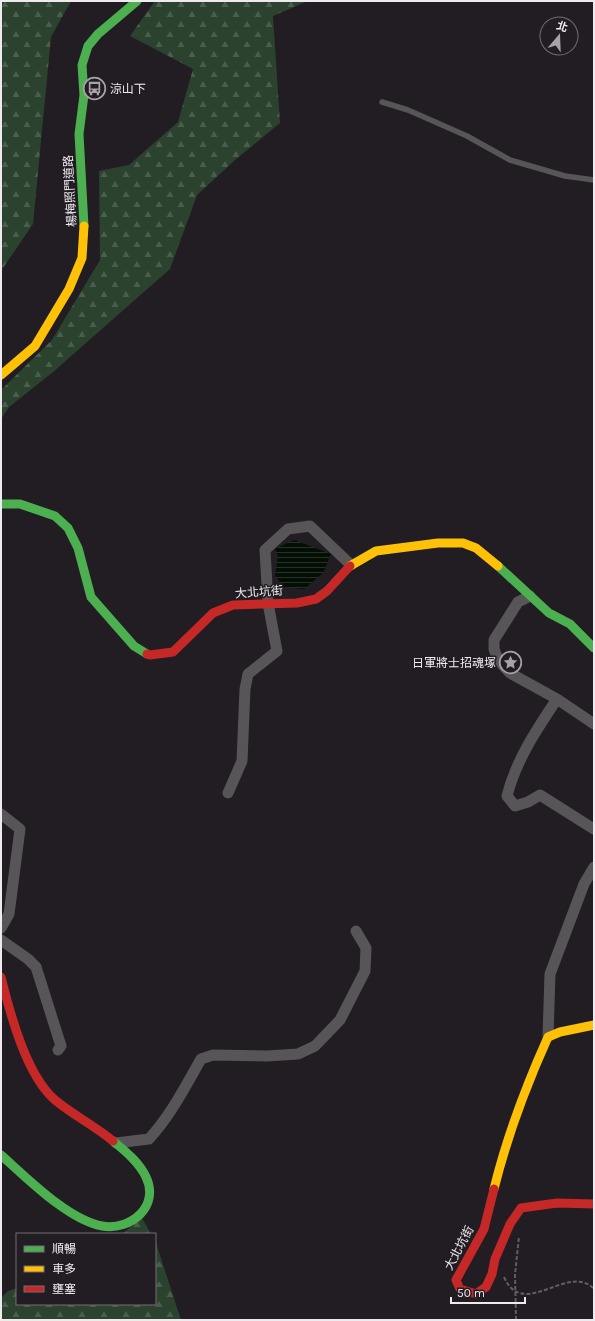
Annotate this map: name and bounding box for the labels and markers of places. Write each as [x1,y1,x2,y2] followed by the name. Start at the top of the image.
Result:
[82,76,108,102] bus stop icon: 涼山下
[110,82,146,96] place label: 涼山下
[498,650,524,676] place icon: 日軍將士招魂塚
[412,656,496,670] place label: 日軍將士招魂塚

